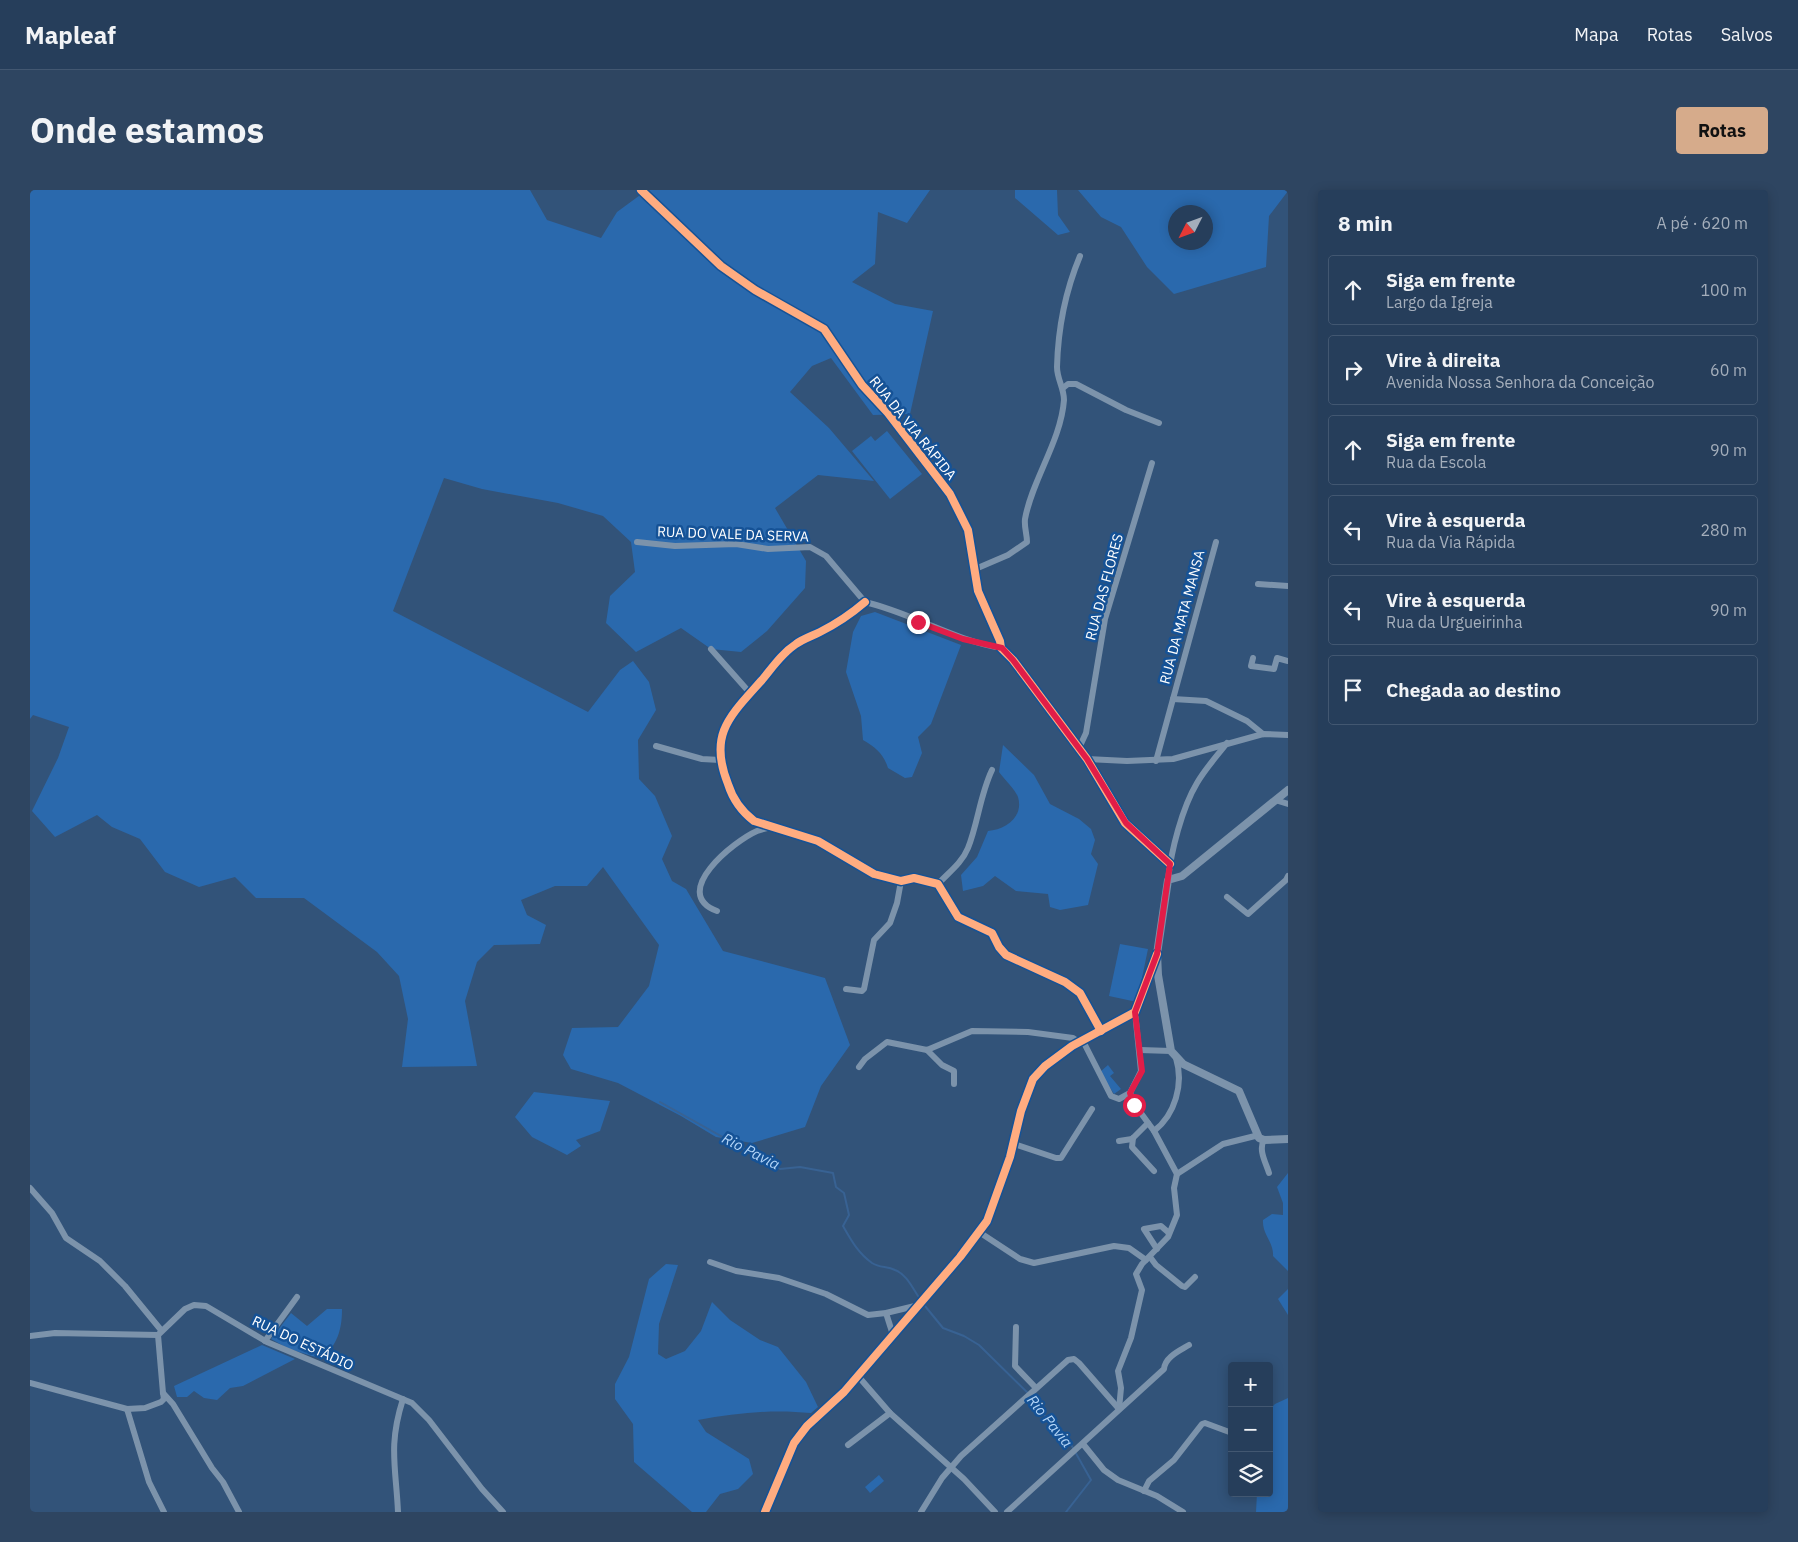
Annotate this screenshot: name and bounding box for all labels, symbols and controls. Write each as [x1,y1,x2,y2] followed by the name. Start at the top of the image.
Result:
[25,19,116,51] text: Mapleaf
[1574,23,1619,46] text: Mapa
[1647,23,1693,46] text: Rotas
[1721,23,1773,46] text: Salvos
[30,107,264,153] text: Onde estamos
[1676,107,1768,154] button: Rotas
[1168,205,1213,250] north arrow
[1338,209,1393,237] text: 8 min
[1657,213,1748,233] text: A pé · 620 m
[1386,268,1516,292] text: Siga em frente
[1339,276,1367,304] icon: ahead
[1700,280,1747,300] text: 100 m
[1386,292,1493,312] text: Largo da Igreja
[1386,348,1501,372] text: Vire à direita
[1339,356,1367,384] icon: right
[1710,360,1747,380] text: 60 m
[866,372,961,484] street label: RUA DA VIA RÁPIDA
[1386,372,1654,392] text: Avenida Nossa Senhora da Conceição
[1386,428,1516,452] text: Siga em frente
[1339,436,1367,464] icon: ahead
[1710,440,1747,460] text: 90 m
[1386,452,1486,472] text: Rua da Escola
[1386,508,1526,532] text: Vire à esquerda
[1339,516,1367,544] icon: left
[1700,520,1747,540] text: 280 m
[657,522,809,546] street label: RUA DO VALE DA SERVA
[1081,532,1127,642] street label: RUA DAS FLORES
[1386,532,1515,552] text: Rua da Via Rápida
[1155,548,1209,686] street label: RUA DA MATA MANSA
[1386,588,1526,612] text: Vire à esquerda
[1339,596,1367,624] icon: left
[1710,600,1747,620] text: 90 m
[907,611,930,634] route end
[1386,612,1522,632] text: Rua da Urgueirinha
[1339,676,1367,704] icon: arrive
[1386,678,1561,702] text: Chegada ao destino
[1123,1094,1146,1117] route start
[719,1128,783,1174] water label: Rio Pavia
[249,1311,357,1374] street label: RUA DO ESTÁDIO
[1228,1362,1273,1497] map controls
[1228,1362,1273,1407] button: +
[1023,1391,1077,1451] water label: Rio Pavia
[1228,1407,1273,1452] button: −
[1228,1452,1273,1497] button: layers

